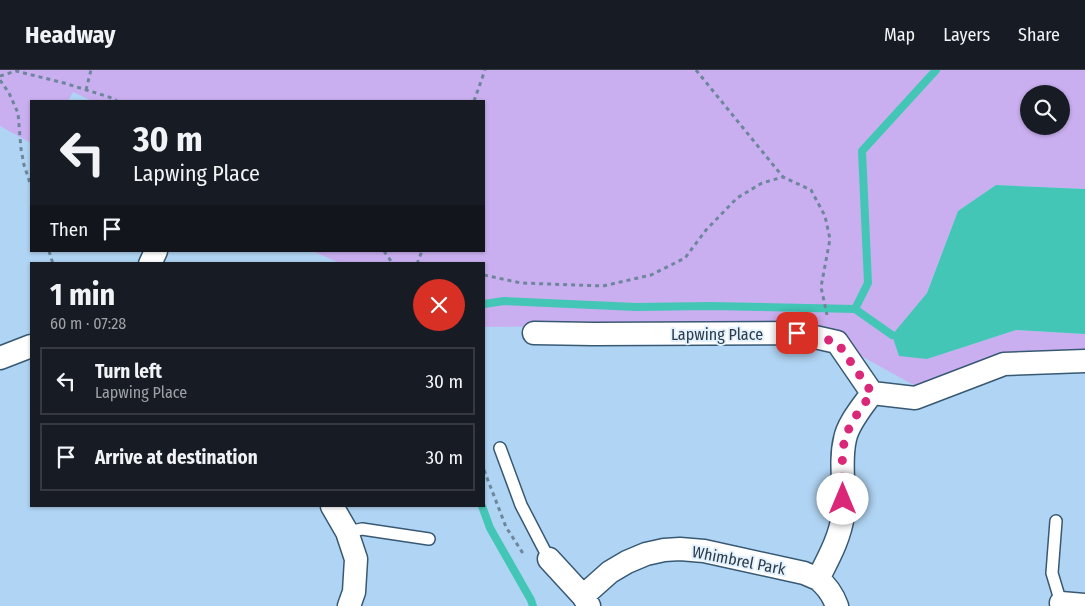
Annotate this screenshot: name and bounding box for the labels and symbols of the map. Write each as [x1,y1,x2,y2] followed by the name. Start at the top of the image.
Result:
[776,312,818,354] pin
[671,325,763,344] street label: Lapwing Place
[816,472,868,524] position arrow
[691,542,788,579] street label: Whimbrel Park

